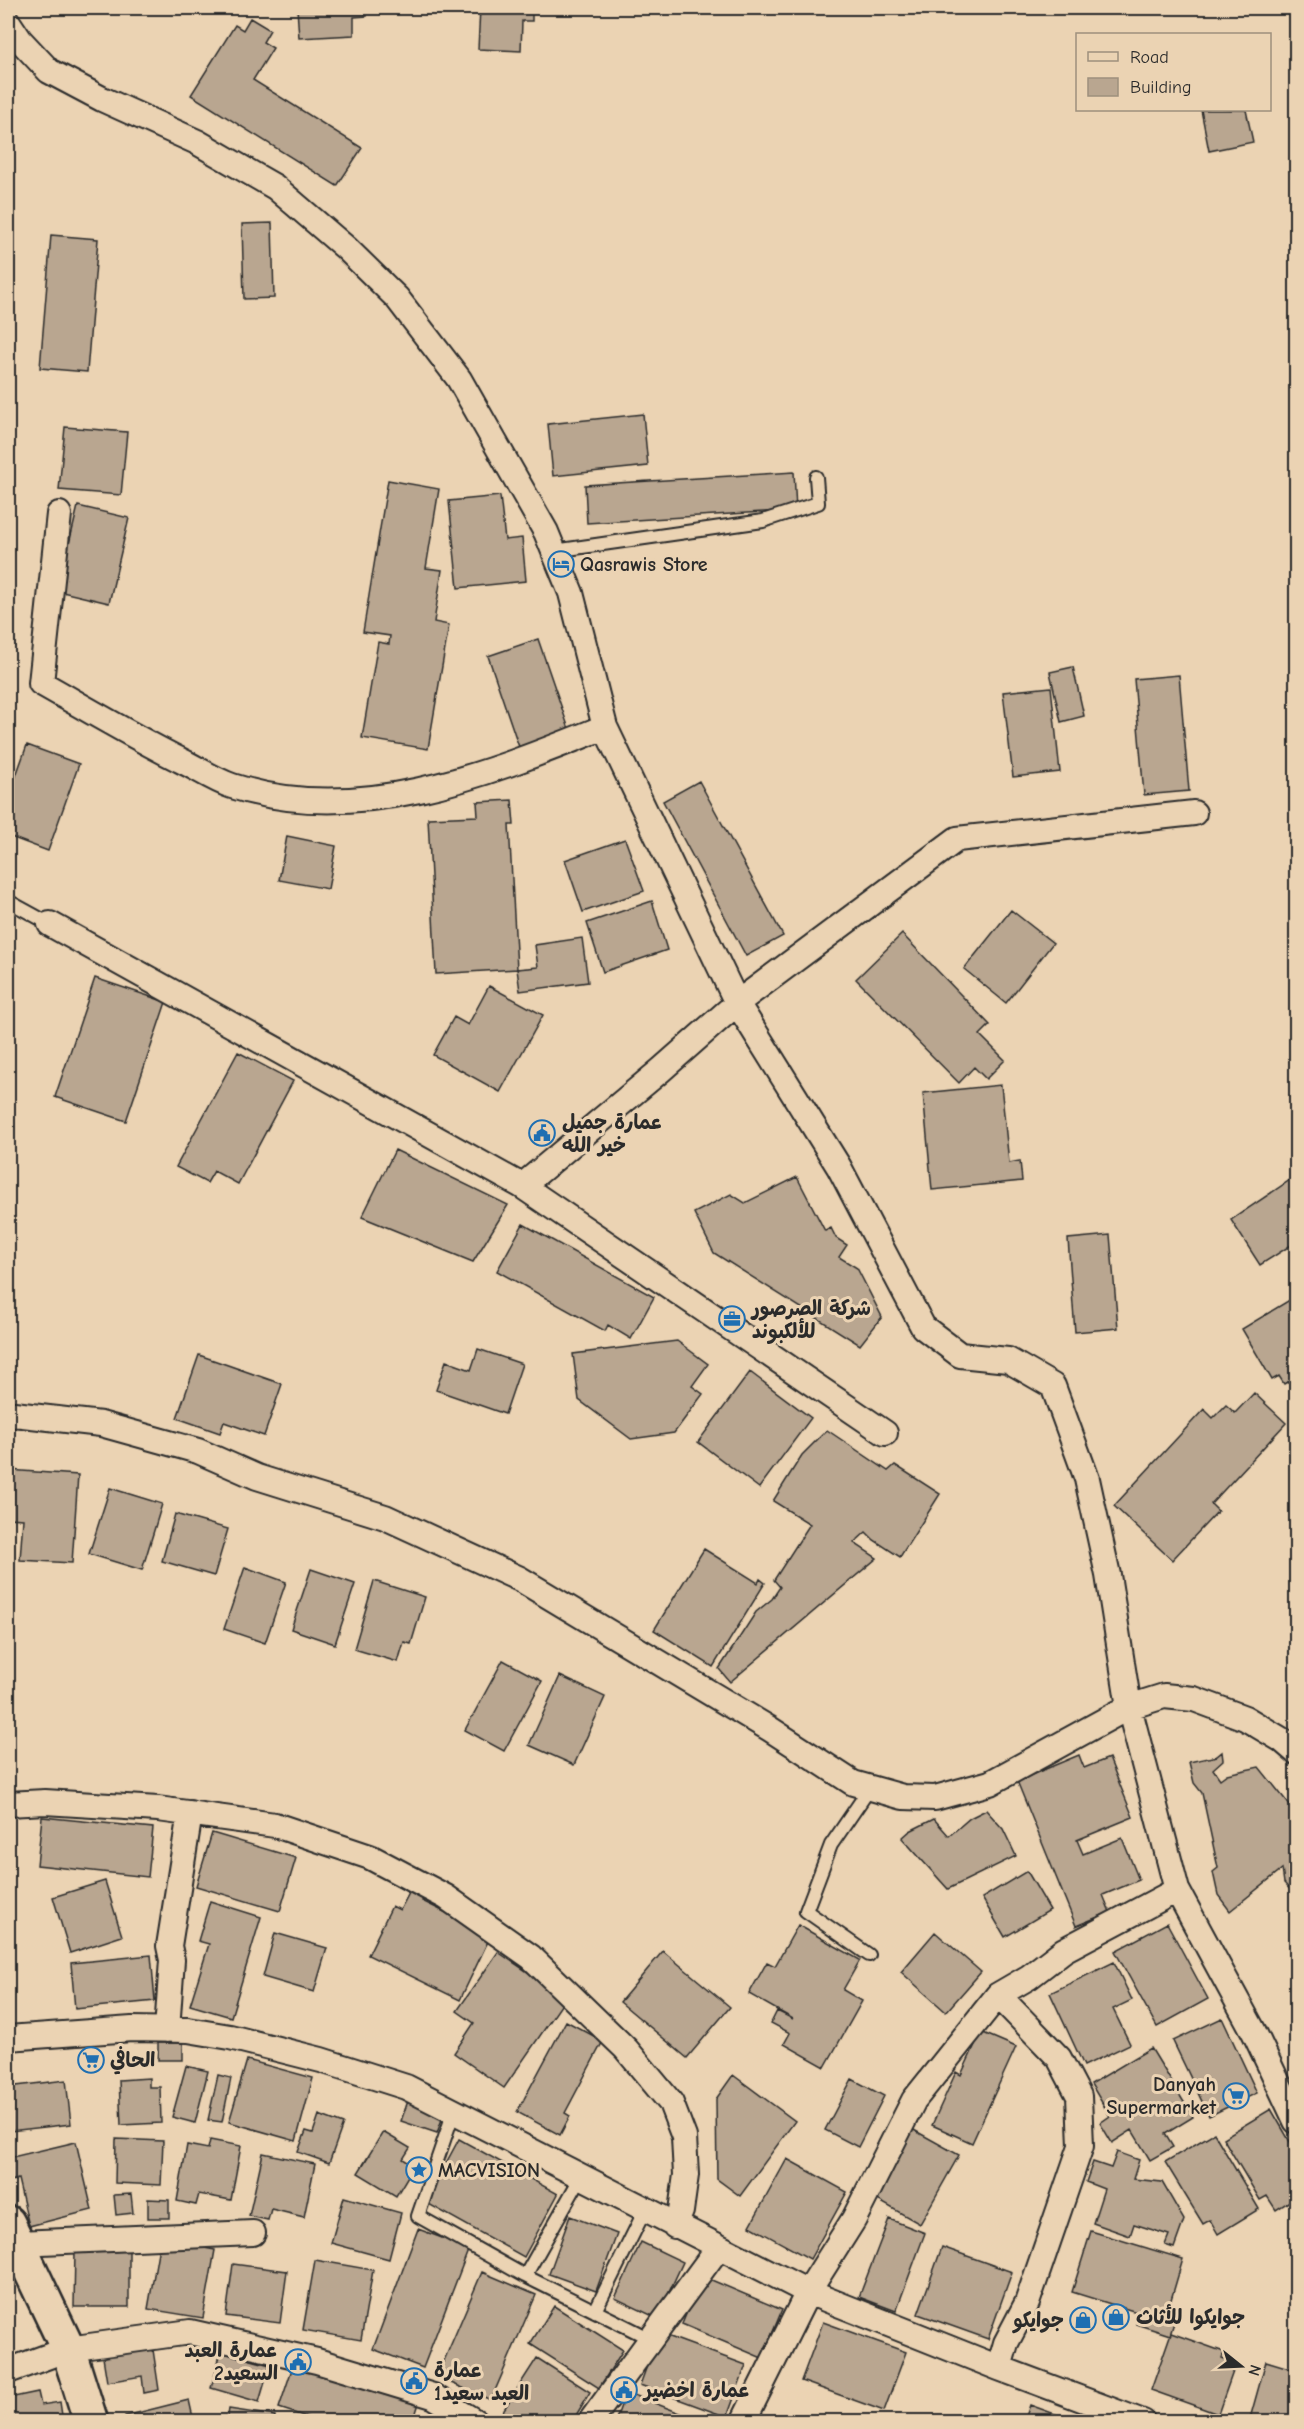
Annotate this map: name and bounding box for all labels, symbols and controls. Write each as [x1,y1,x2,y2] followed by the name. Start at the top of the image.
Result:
[1076,33,1271,111] legend
[1130,47,1169,68] text: Road
[1130,77,1192,98] text: Building
[546,549,576,579] hotel icon: Qasrawis Store
[580,553,708,576] place label: Qasrawis Store
[562,1111,663,1157] place label: عمارة جميل خير الله
[527,1118,557,1148] public building icon: عمارة جميل خير الله
[750,1297,871,1344] place label: شركة الصرصور للألكبوند
[717,1304,747,1334] office icon: شركة الصرصور للألكبوند
[76,2045,106,2075] supermarket icon: الحافي
[110,2046,155,2075] place label: الحافي
[1106,2073,1216,2119] place label: Danyah Supermarket
[1221,2081,1251,2111] supermarket icon: Danyah Supermarket
[404,2155,434,2185] place icon: MACVISION
[438,2159,540,2182] place label: MACVISION
[1101,2302,1131,2332] shop icon: جوايكوا للأثاث
[1136,2304,1245,2331] place label: جوايكوا للأثاث
[1068,2305,1098,2335] shop icon: جوايكو
[1011,2309,1064,2334] place label: جوايكو
[1211,2336,1271,2396] north arrow
[185,2339,278,2385] place label: عمارة العبد السعيد2
[283,2347,313,2377] public building icon: عمارة العبد السعيد2
[434,2359,529,2406] place label: عمارة العبد سعيد1
[1244,2363,1264,2378] text: N
[399,2366,429,2396] public building icon: عمارة العبد سعيد1
[609,2375,639,2405] public building icon: عمارة اخضير
[642,2379,750,2402] place label: عمارة اخضير

